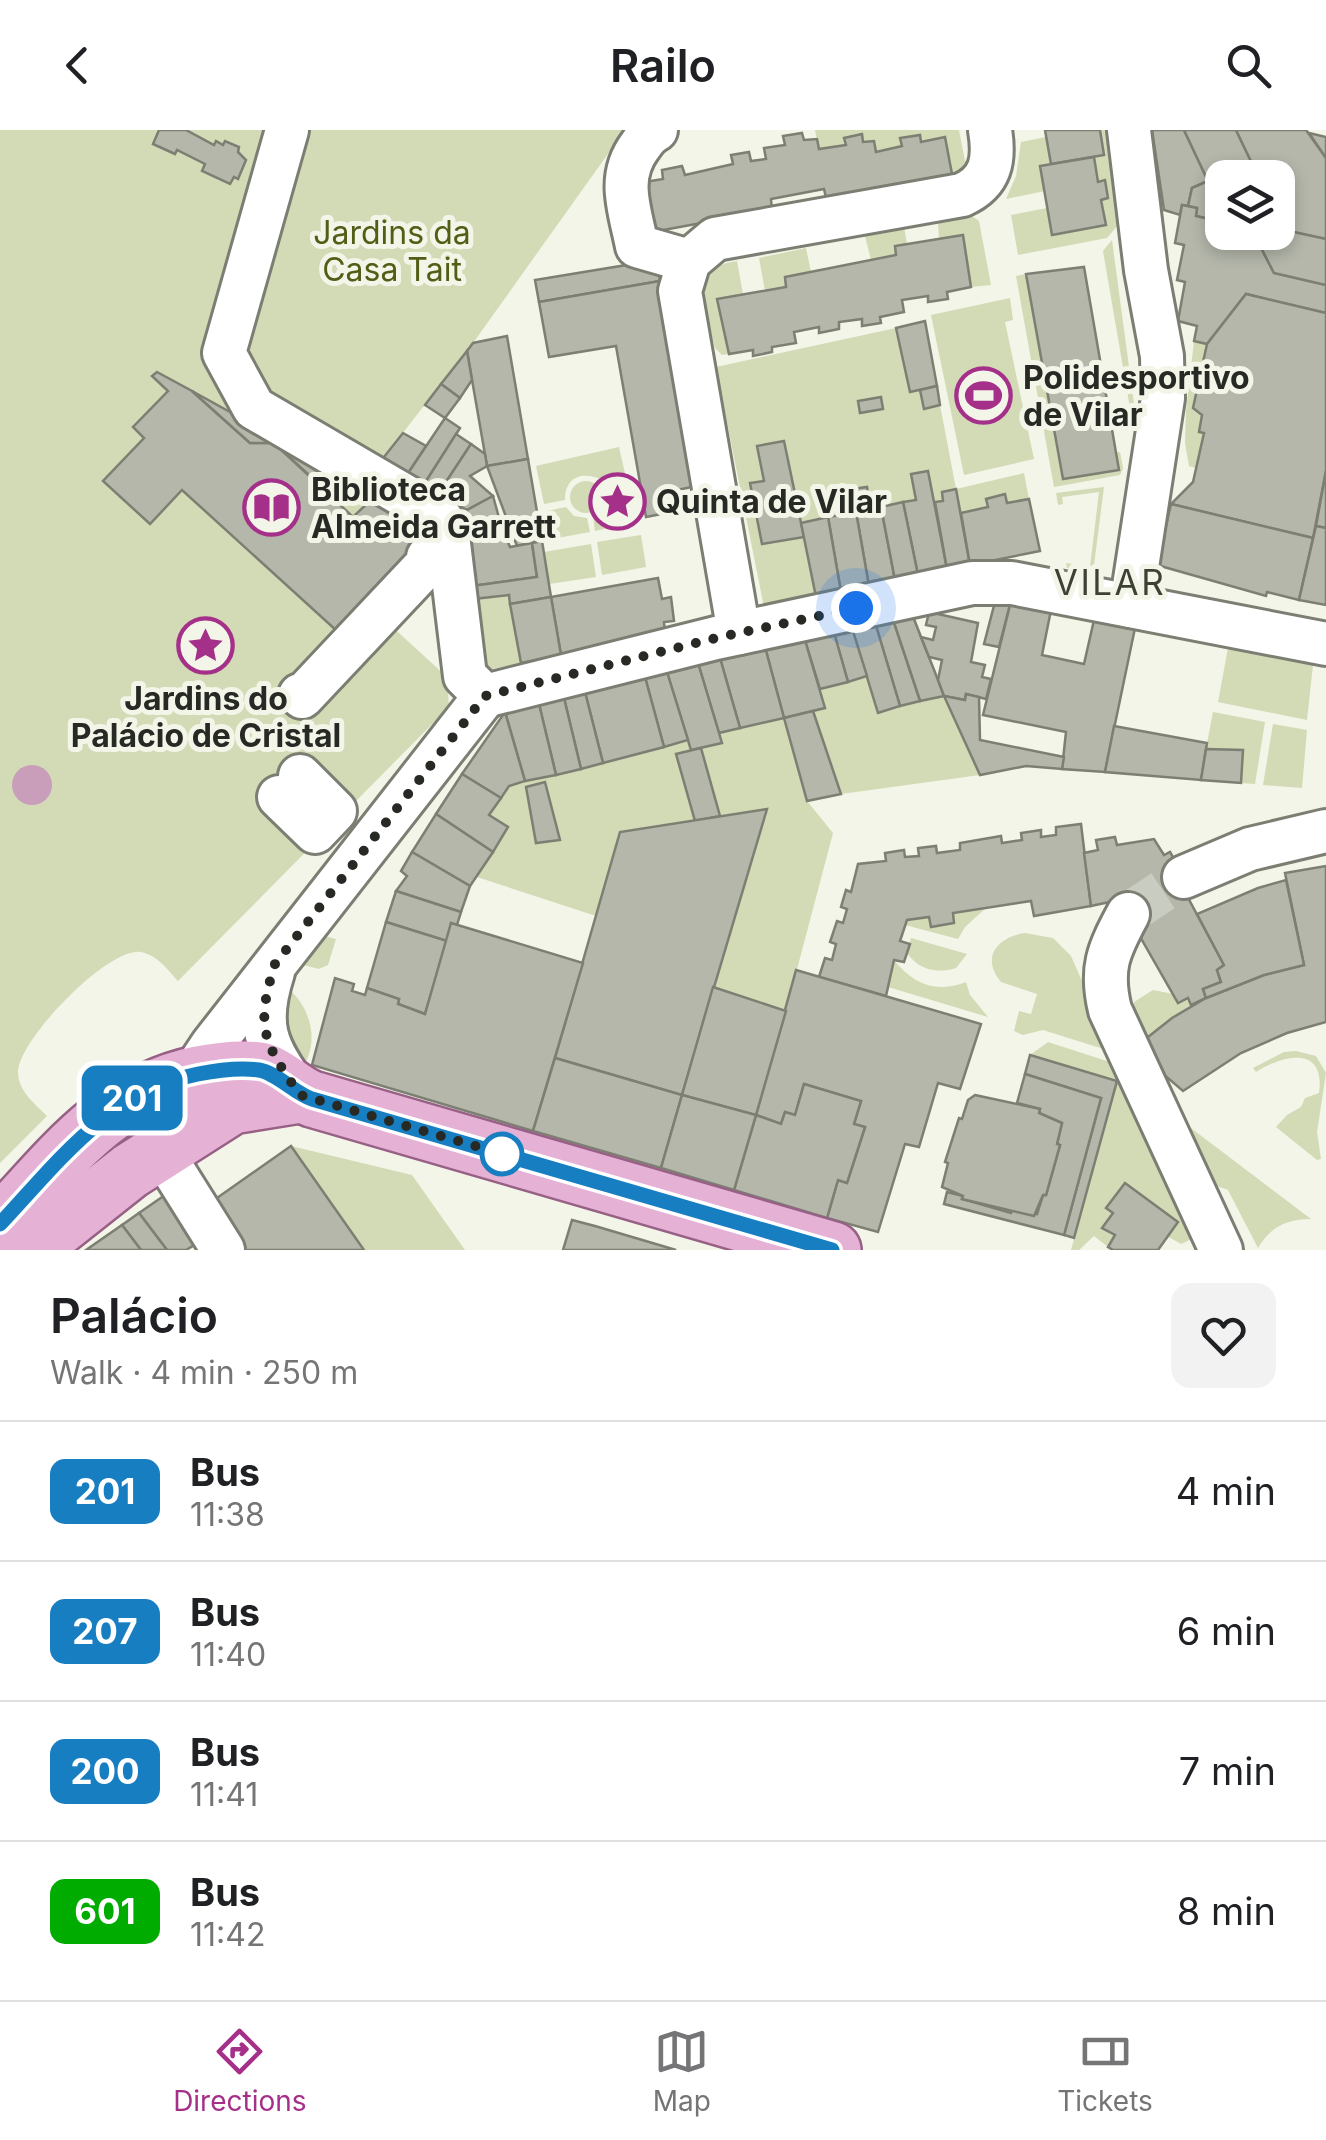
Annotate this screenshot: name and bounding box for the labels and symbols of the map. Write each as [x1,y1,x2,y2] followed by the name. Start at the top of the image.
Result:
[313,213,471,289] park label: Jardins da Casa Tait
[1023,358,1250,434] place label: Polidesportivo de Vilar
[954,366,1014,426] sports icon: Polidesportivo de Vilar
[311,470,557,546] place label: Biblioteca Almeida Garrett
[587,472,647,532] place icon: Quinta de Vilar
[242,478,302,538] library icon: Biblioteca Almeida Garrett
[656,482,887,521] place label: Quinta de Vilar
[1054,561,1166,603] district label: VILAR
[831,583,881,633] your location
[176,615,236,675] place icon: Jardins do Palácio de Cristal
[71,679,341,755] place label: Jardins do Palácio de Cristal
[74,1066,190,1130] line badge: 201
[481,1133,523,1175] unlabelled marker

